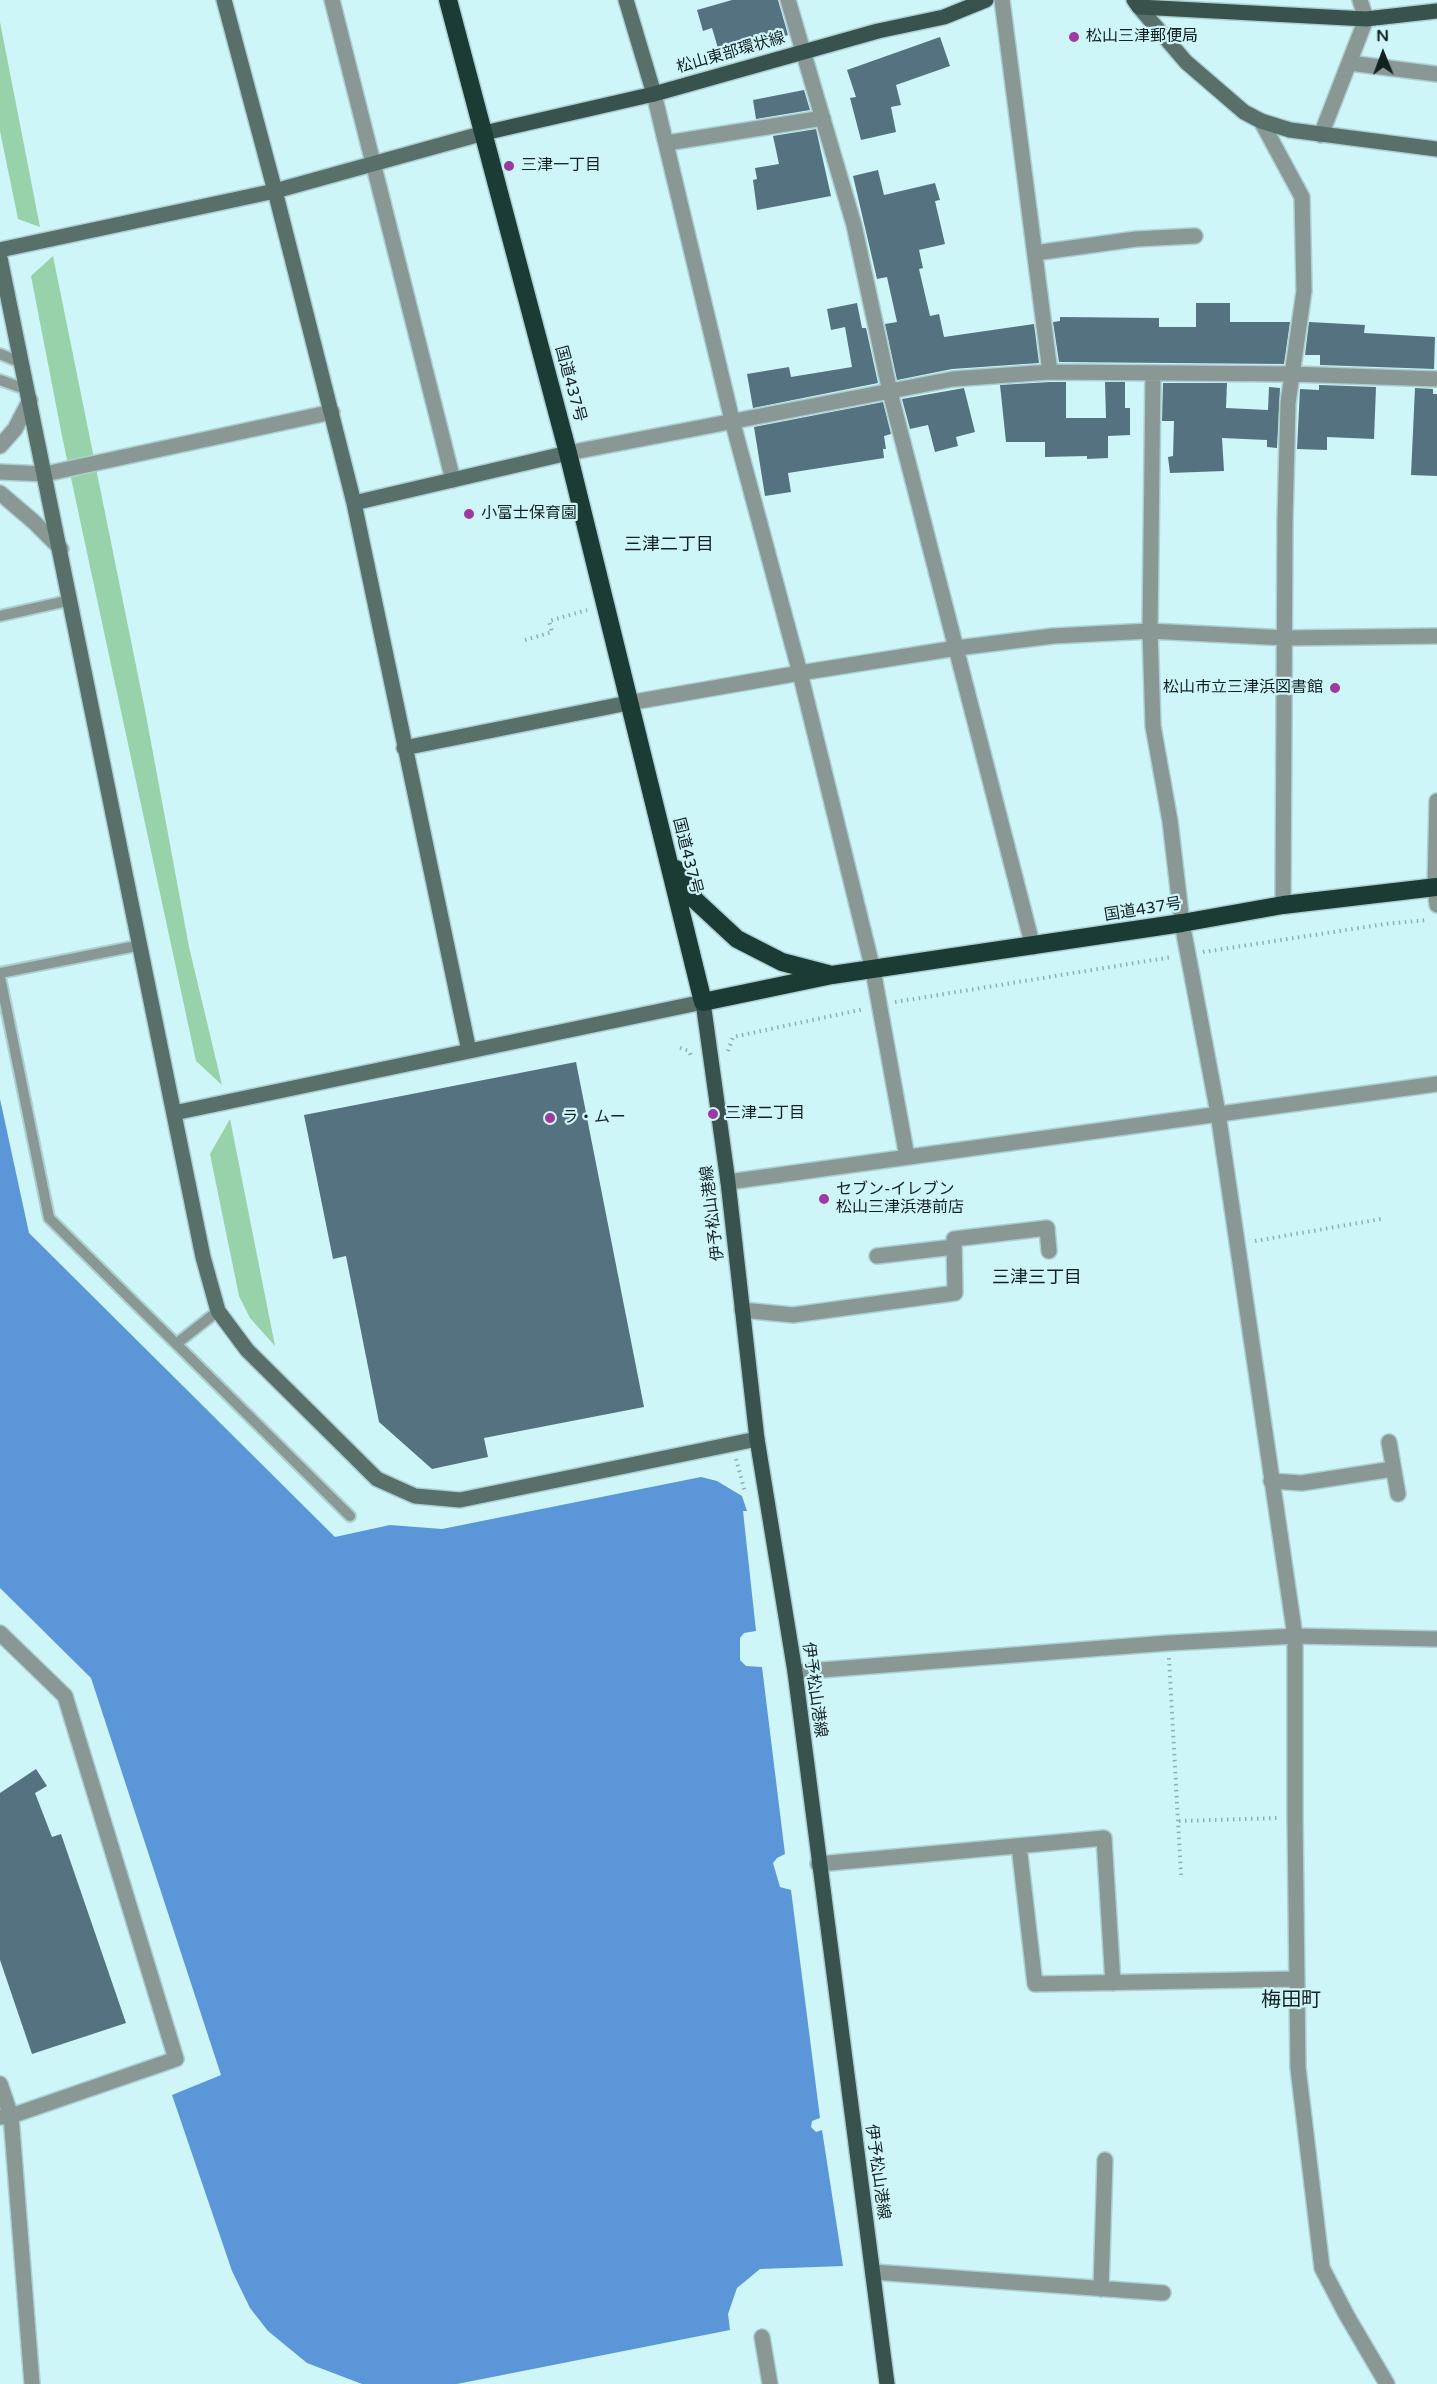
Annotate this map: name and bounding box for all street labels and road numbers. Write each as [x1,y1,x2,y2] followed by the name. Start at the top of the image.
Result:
[675,28,787,78] street label: 松山東部環状線
[551,344,589,424] street label: 国道437号
[668,816,706,896] street label: 国道437号
[1103,894,1183,926] street label: 国道437号
[698,1164,728,1262] street label: 伊予松山港線
[798,1641,830,1739] street label: 伊予松山港線
[861,2123,893,2221] street label: 伊予松山港線

